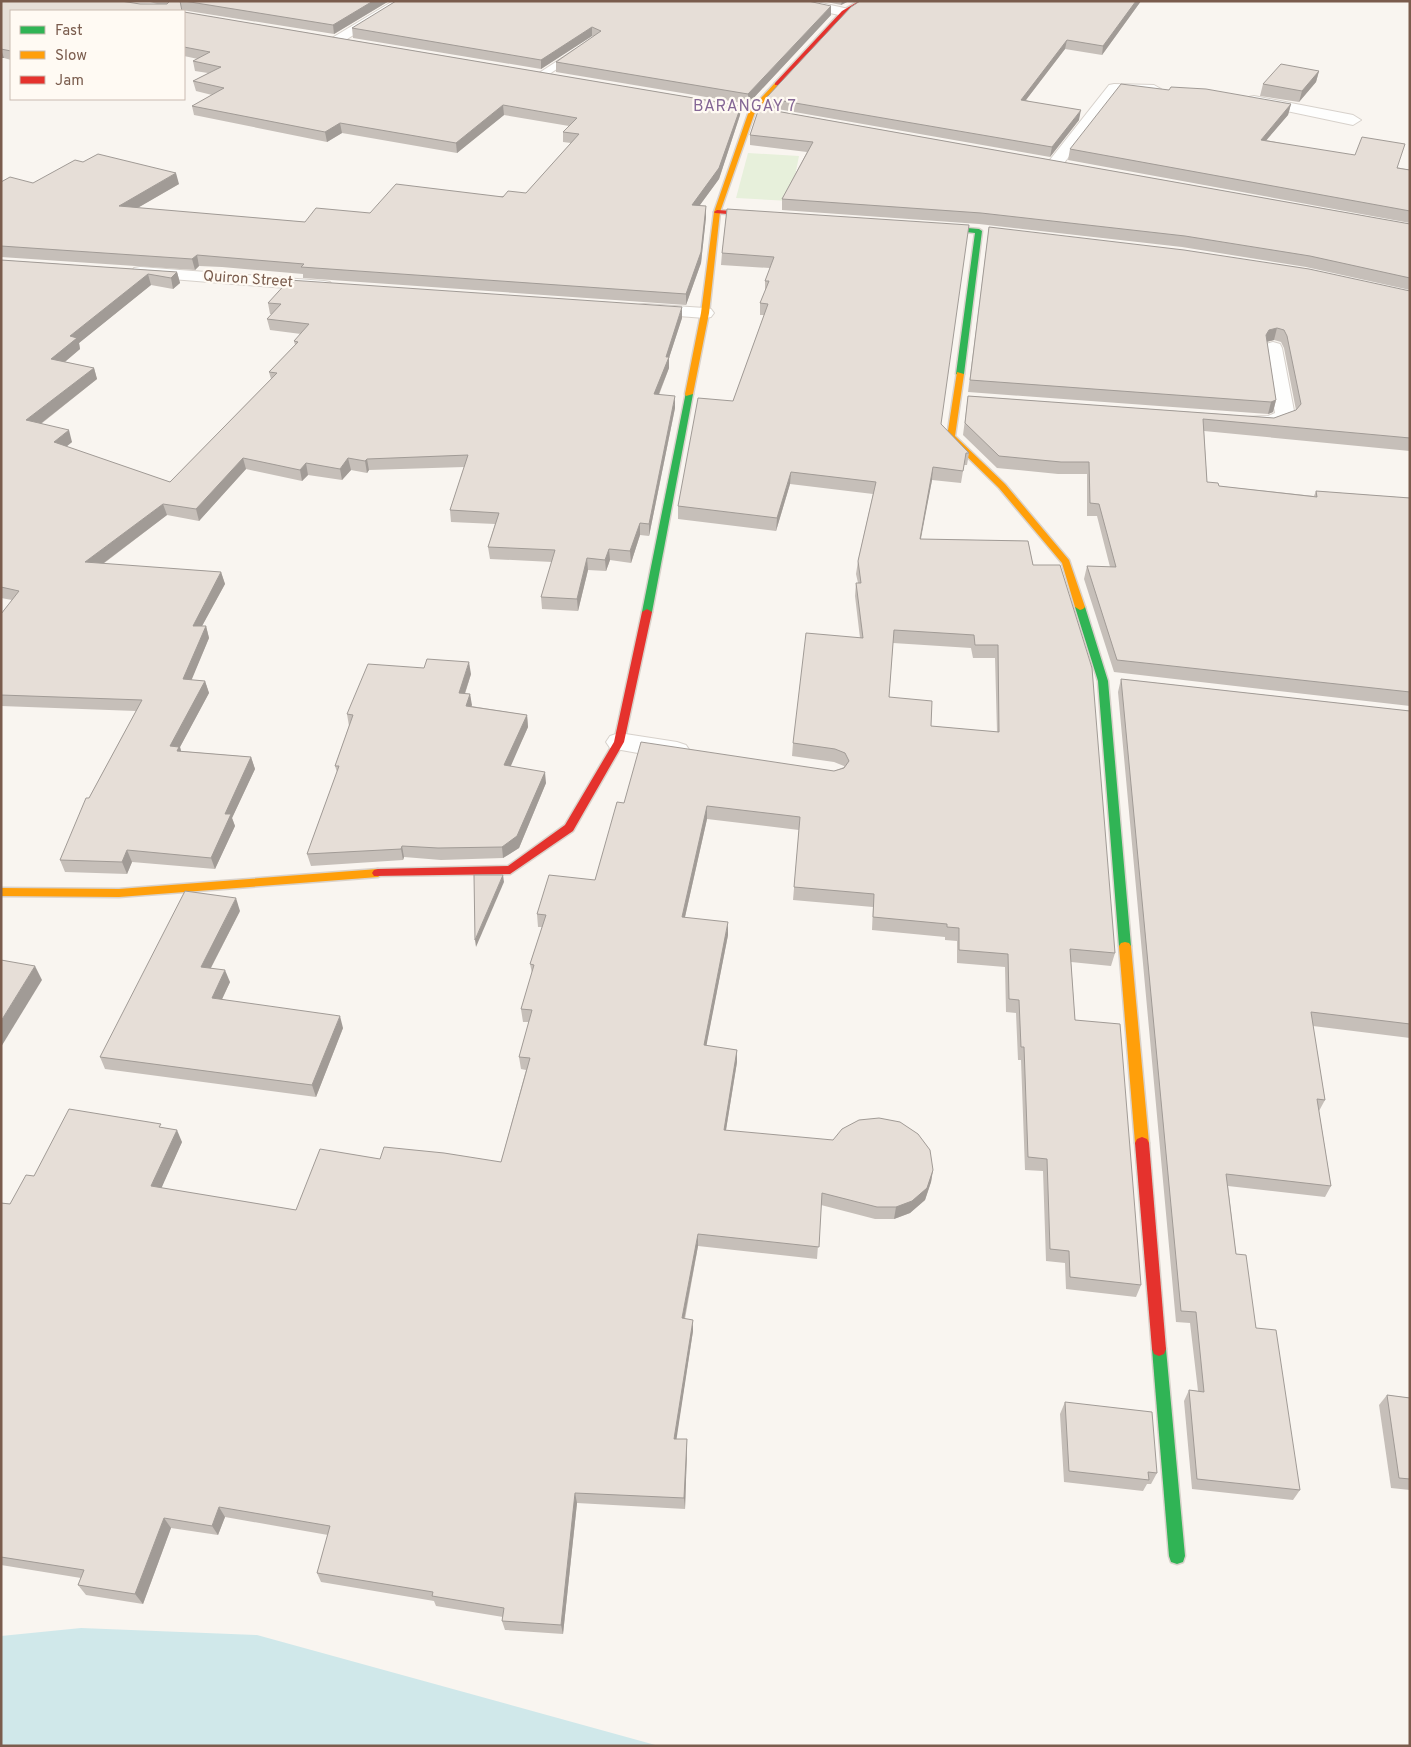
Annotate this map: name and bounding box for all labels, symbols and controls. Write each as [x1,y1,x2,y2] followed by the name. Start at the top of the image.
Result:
[10,10,185,100] legend
[55,22,83,41] text: Fast
[55,47,87,66] text: Slow
[55,72,84,91] text: Jam
[693,97,797,117] district label: BARANGAY 7
[202,267,294,293] street label: Quiron Street

